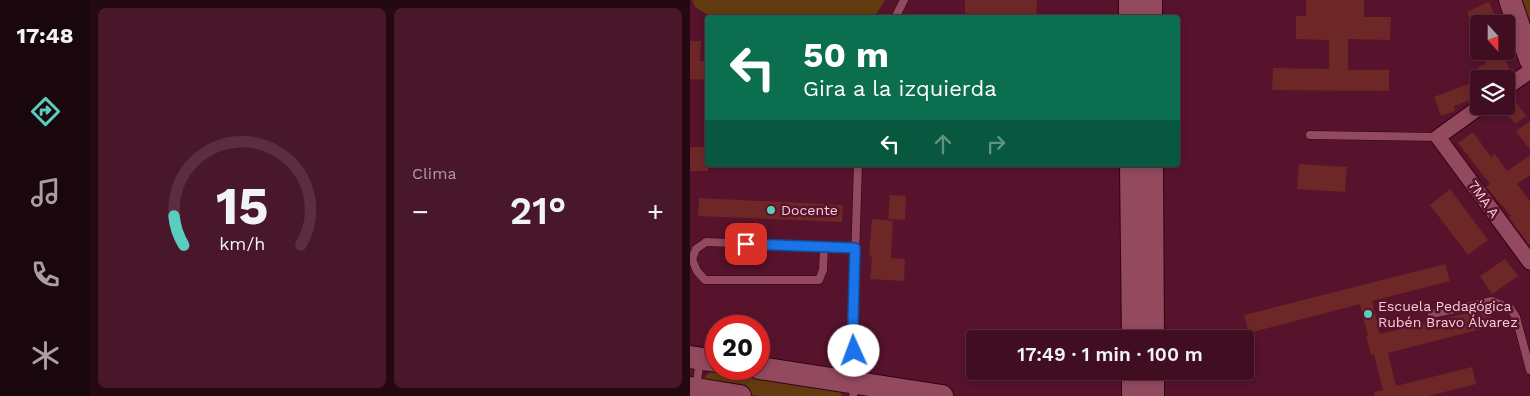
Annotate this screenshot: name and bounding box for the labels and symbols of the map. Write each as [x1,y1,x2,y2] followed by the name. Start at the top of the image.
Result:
[1470,15,1515,60] north arrow
[1465,177,1503,221] street label: 7MA A
[781,202,838,218] place label: Docente
[765,204,777,216] marker: Docente
[725,223,767,265] pin
[1378,298,1518,330] place label: Escuela Pedagógica Rubén Bravo Álvarez
[1362,308,1374,320] marker: Escuela Pedagógica Rubén Bravo Álvarez
[705,315,770,380] speed limit sign: 20
[827,324,879,376] position arrow

